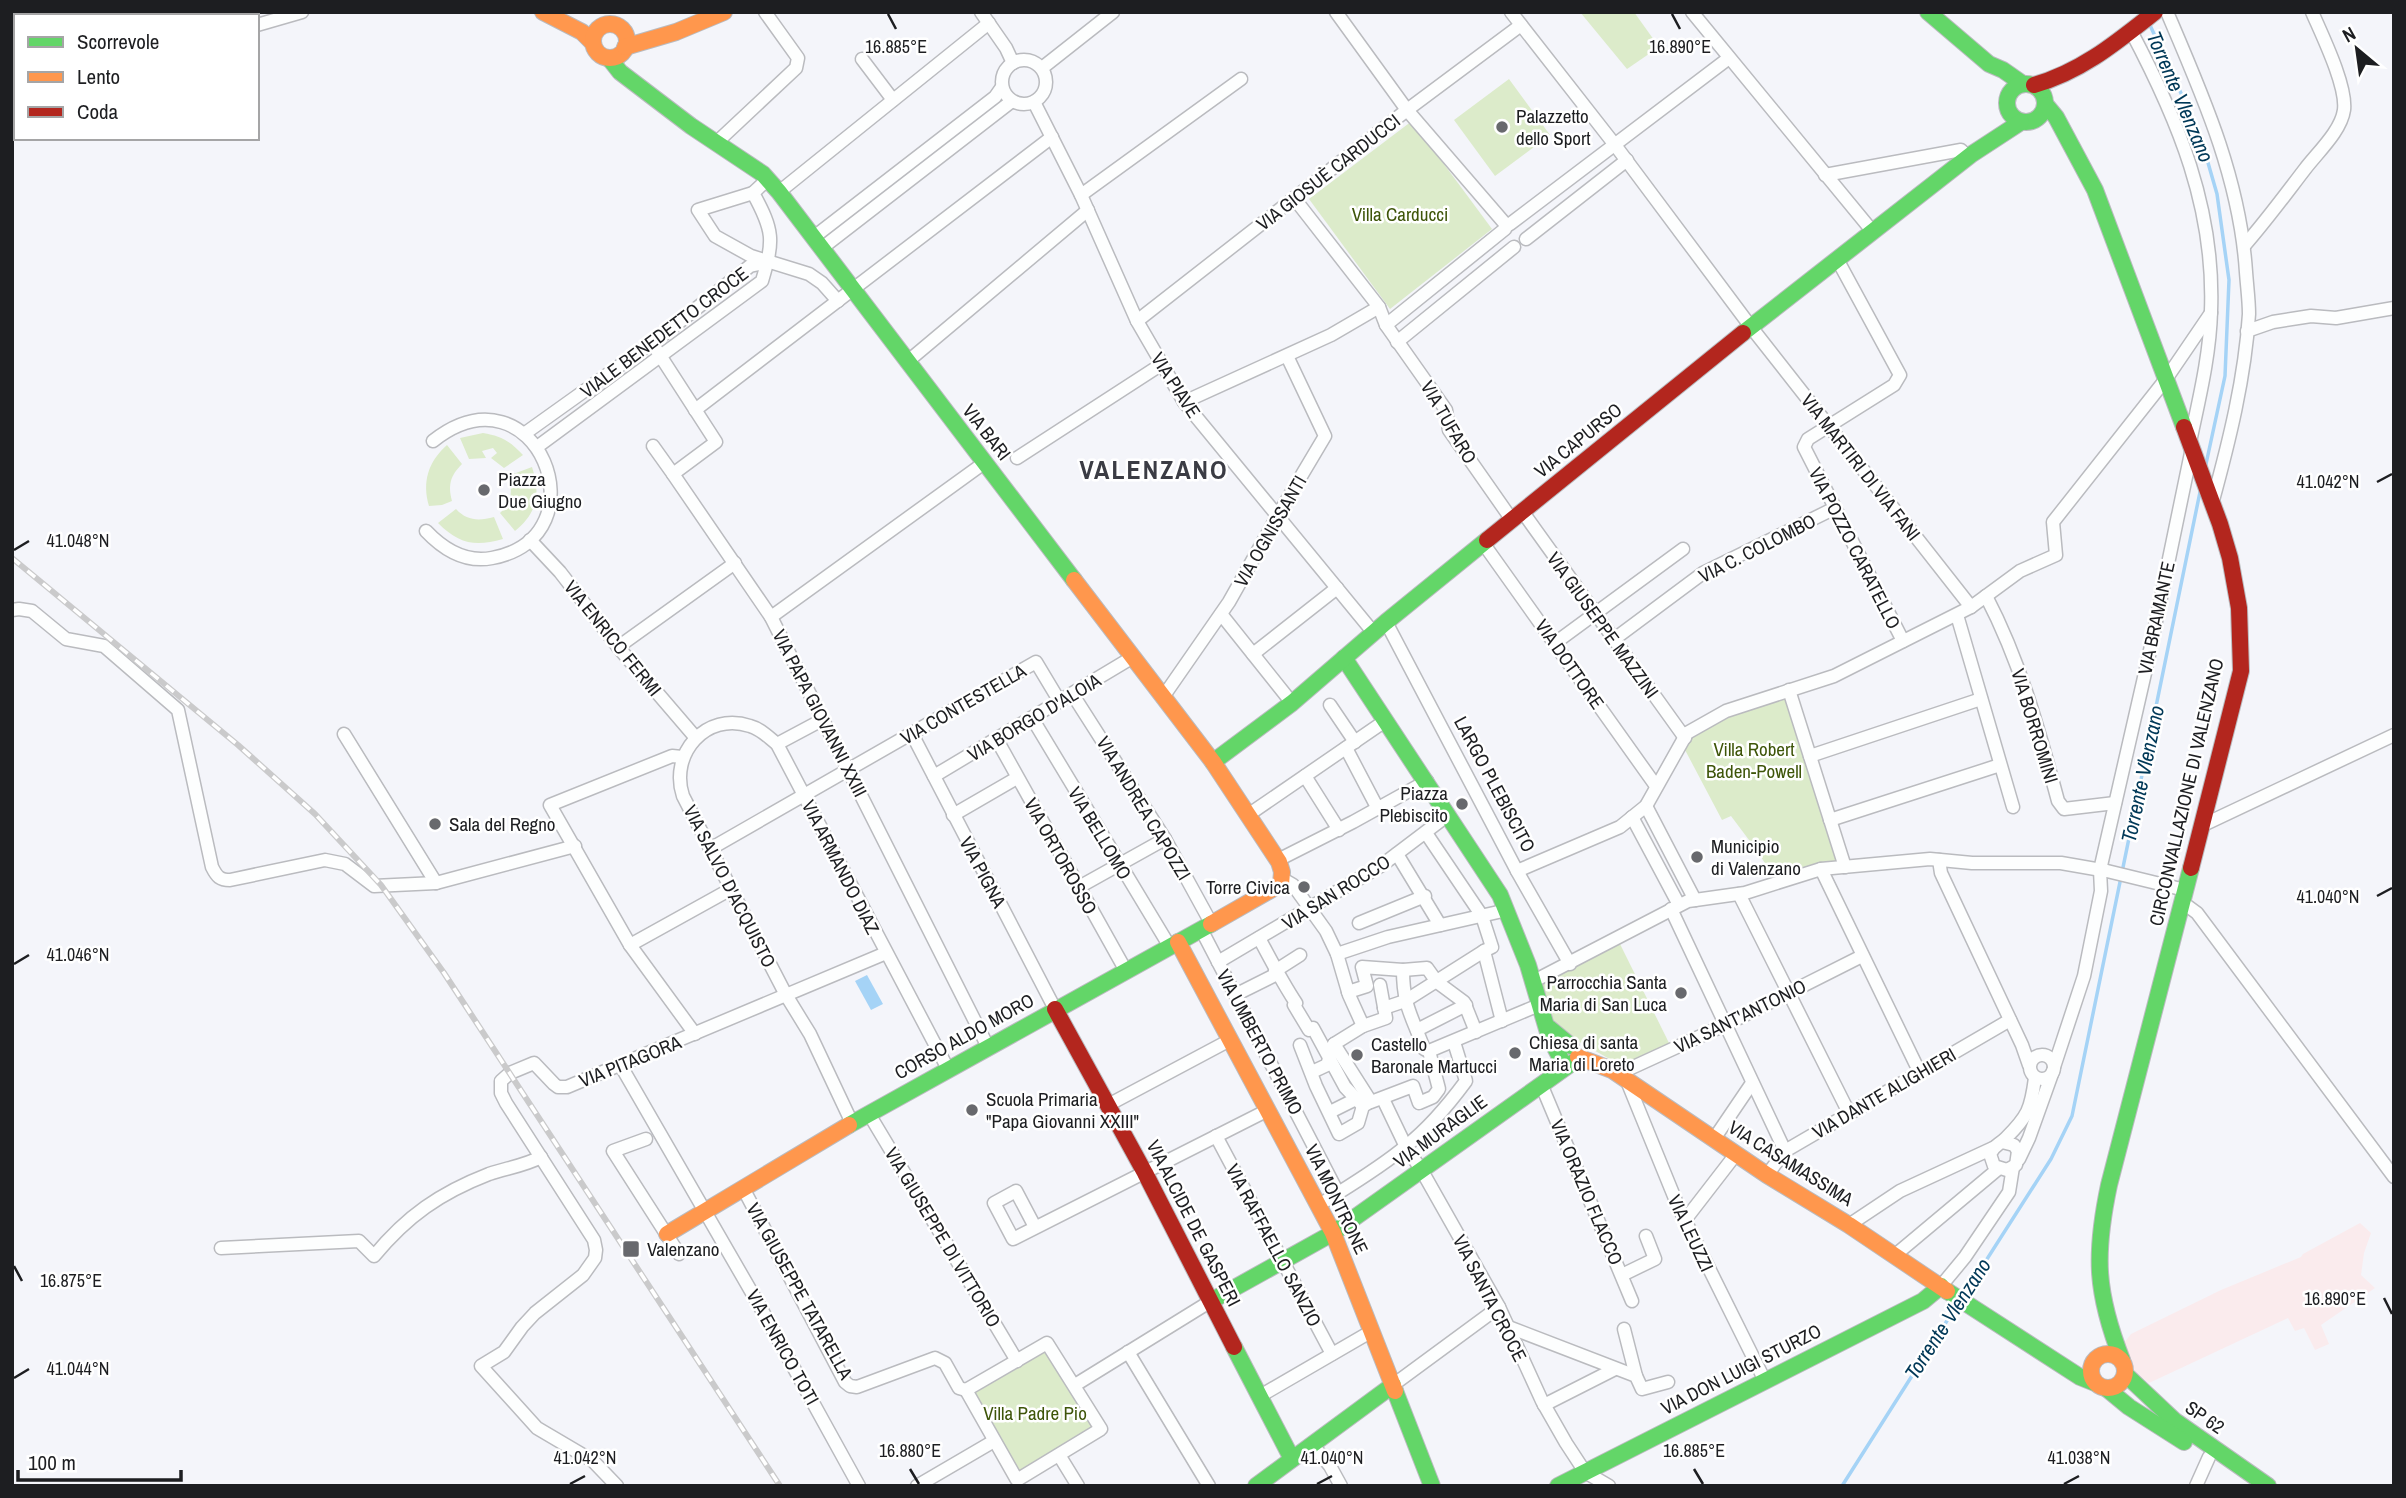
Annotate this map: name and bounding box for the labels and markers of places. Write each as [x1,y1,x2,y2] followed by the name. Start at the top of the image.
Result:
[1516,103,1591,151] place label: Palazzetto dello Sport
[1494,119,1510,135] marker: Palazzetto dello Sport
[498,466,582,514] place label: Piazza Due Giugno
[476,482,492,498] marker: Piazza Due Giugno
[1380,780,1448,828] place label: Piazza Plebiscito
[1454,796,1470,812] marker: Piazza Plebiscito
[449,811,556,837] place label: Sala del Regno
[427,816,443,832] marker: Sala del Regno
[1711,833,1801,881] place label: Municipio di Valenzano
[1689,849,1705,865] marker: Municipio di Valenzano
[1206,874,1290,900] place label: Torre Civica
[1296,879,1312,895] marker: Torre Civica
[1540,969,1667,1017] place label: Parrocchia Santa Maria di San Luca
[1673,985,1689,1001] marker: Parrocchia Santa Maria di San Luca
[1529,1029,1638,1077] place label: Chiesa di santa Maria di Loreto
[1371,1031,1497,1079] place label: Castello Baronale Martucci
[1507,1045,1523,1061] marker: Chiesa di santa Maria di Loreto
[1349,1047,1365,1063] marker: Castello Baronale Martucci
[986,1086,1139,1134] place label: Scuola Primaria "Papa Giovanni XXIII"
[964,1102,980,1118] marker: Scuola Primaria "Papa Giovanni XXIII"
[647,1236,720,1262] place label: Valenzano
[621,1239,641,1259] marker: Valenzano

